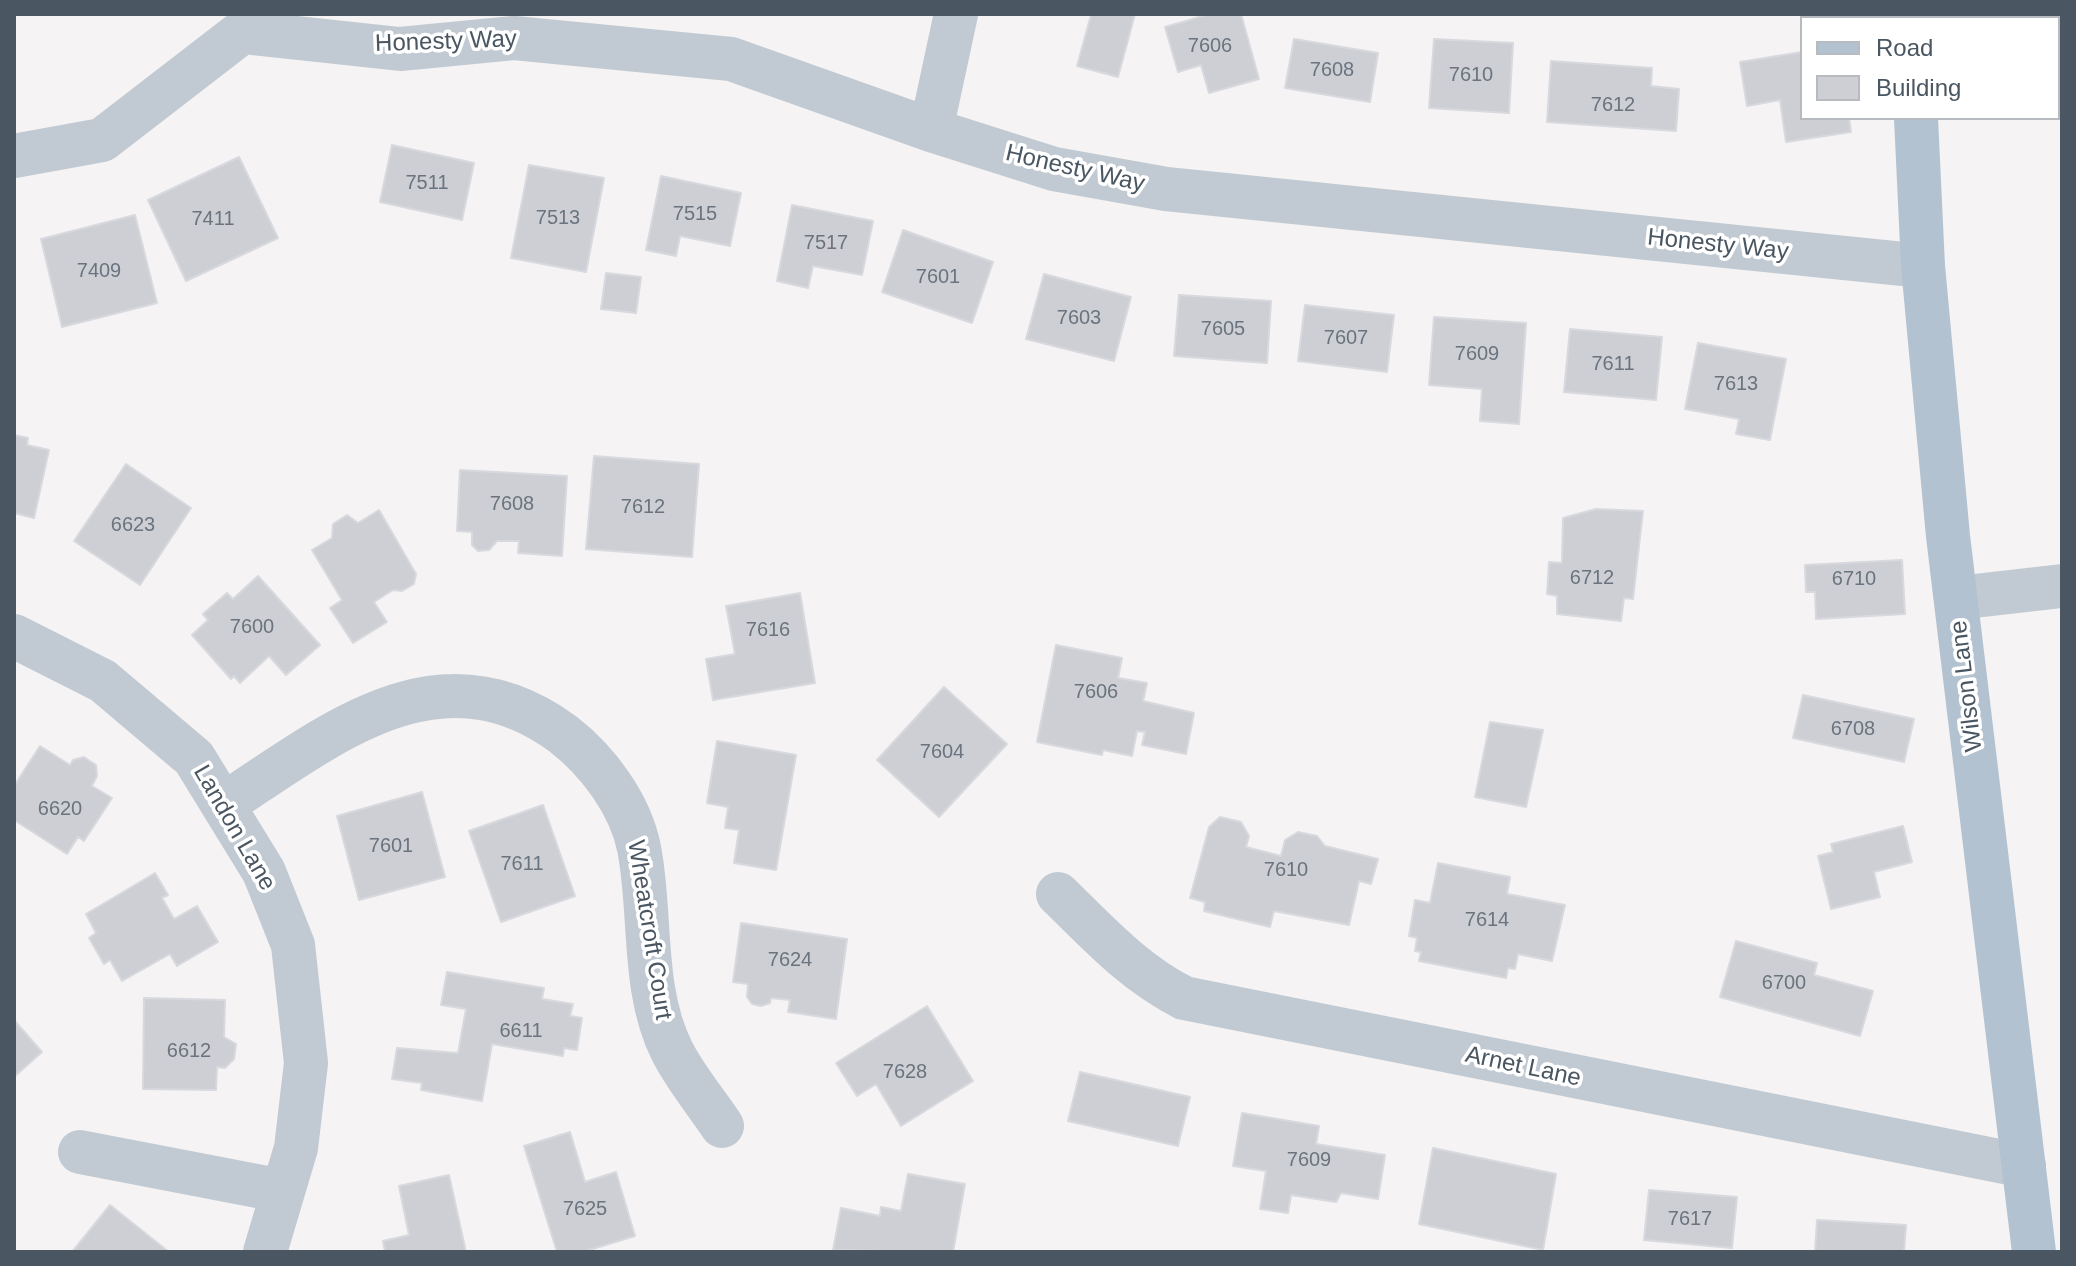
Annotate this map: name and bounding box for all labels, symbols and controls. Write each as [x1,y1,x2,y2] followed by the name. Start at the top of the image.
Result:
[1800,16,2060,120] legend
[375,25,517,59] street label: Honesty Way
[1188,34,1232,58] house number: 7606
[1876,34,1933,61] text: Road
[1310,58,1354,82] house number: 7608
[1449,63,1493,87] house number: 7610
[1876,74,1961,101] text: Building
[1591,93,1635,117] house number: 7612
[1003,139,1147,199] street label: Honesty Way
[405,171,449,195] house number: 7511
[673,202,717,226] house number: 7515
[536,206,580,230] house number: 7513
[191,207,235,231] house number: 7411
[1646,223,1790,267] street label: Honesty Way
[804,231,848,255] house number: 7517
[77,259,121,283] house number: 7409
[916,265,960,289] house number: 7601
[1057,306,1101,330] house number: 7603
[1201,317,1245,341] house number: 7605
[1324,326,1368,350] house number: 7607
[1455,342,1499,366] house number: 7609
[1591,352,1635,376] house number: 7611
[1714,372,1758,396] house number: 7613
[490,492,534,516] house number: 7608
[621,495,665,519] house number: 7612
[111,513,155,537] house number: 6623
[1570,566,1614,590] house number: 6712
[1832,567,1876,591] house number: 6710
[230,615,274,639] house number: 7600
[746,618,790,642] house number: 7616
[1945,619,1989,753] street label: Wilson Lane
[1074,680,1118,704] house number: 7606
[1831,717,1875,741] house number: 6708
[920,740,964,764] house number: 7604
[186,760,282,896] street label: Landon Lane
[38,797,82,821] house number: 6620
[369,834,413,858] house number: 7601
[621,838,677,1022] street label: Wheatcroft Court
[500,852,544,876] house number: 7611
[1264,858,1308,882] house number: 7610
[1465,908,1509,932] house number: 7614
[768,948,812,972] house number: 7624
[1762,971,1806,995] house number: 6700
[499,1019,543,1043] house number: 6611
[167,1039,211,1063] house number: 6612
[1463,1041,1583,1093] street label: Arnet Lane
[883,1060,927,1084] house number: 7628
[1287,1148,1331,1172] house number: 7609
[563,1197,607,1221] house number: 7625
[1668,1207,1712,1231] house number: 7617

